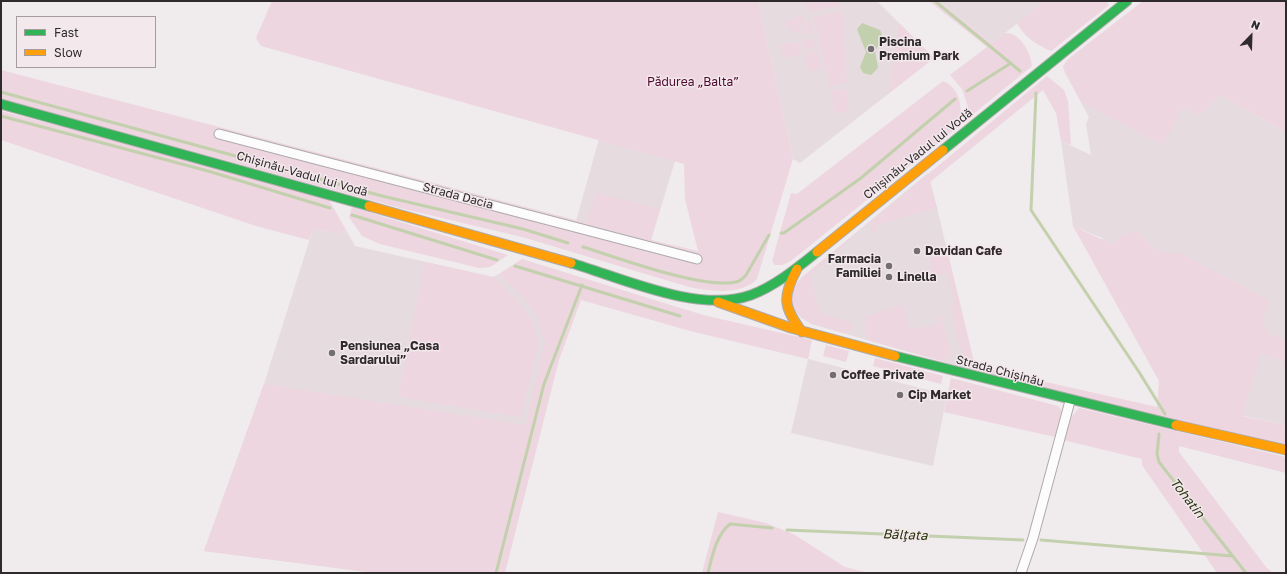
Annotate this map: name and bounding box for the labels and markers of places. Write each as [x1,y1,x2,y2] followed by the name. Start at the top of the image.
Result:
[879,35,960,63] place label: Piscina Premium Park
[866,44,876,54] marker: Piscina Premium Park
[925,244,1002,258] place label: Davidan Cafe
[912,246,922,256] marker: Davidan Cafe
[828,252,881,280] place label: Farmacia Familiei
[884,261,894,271] marker: Farmacia Familiei
[897,270,936,284] place label: Linella
[884,272,894,282] marker: Linella
[340,339,439,367] place label: Pensiunea „Casa Sardarului”
[327,348,337,358] marker: Pensiunea „Casa Sardarului”
[841,368,924,382] place label: Coffee Private
[828,370,838,380] marker: Coffee Private
[908,388,971,402] place label: Cip Market
[895,390,905,400] marker: Cip Market

